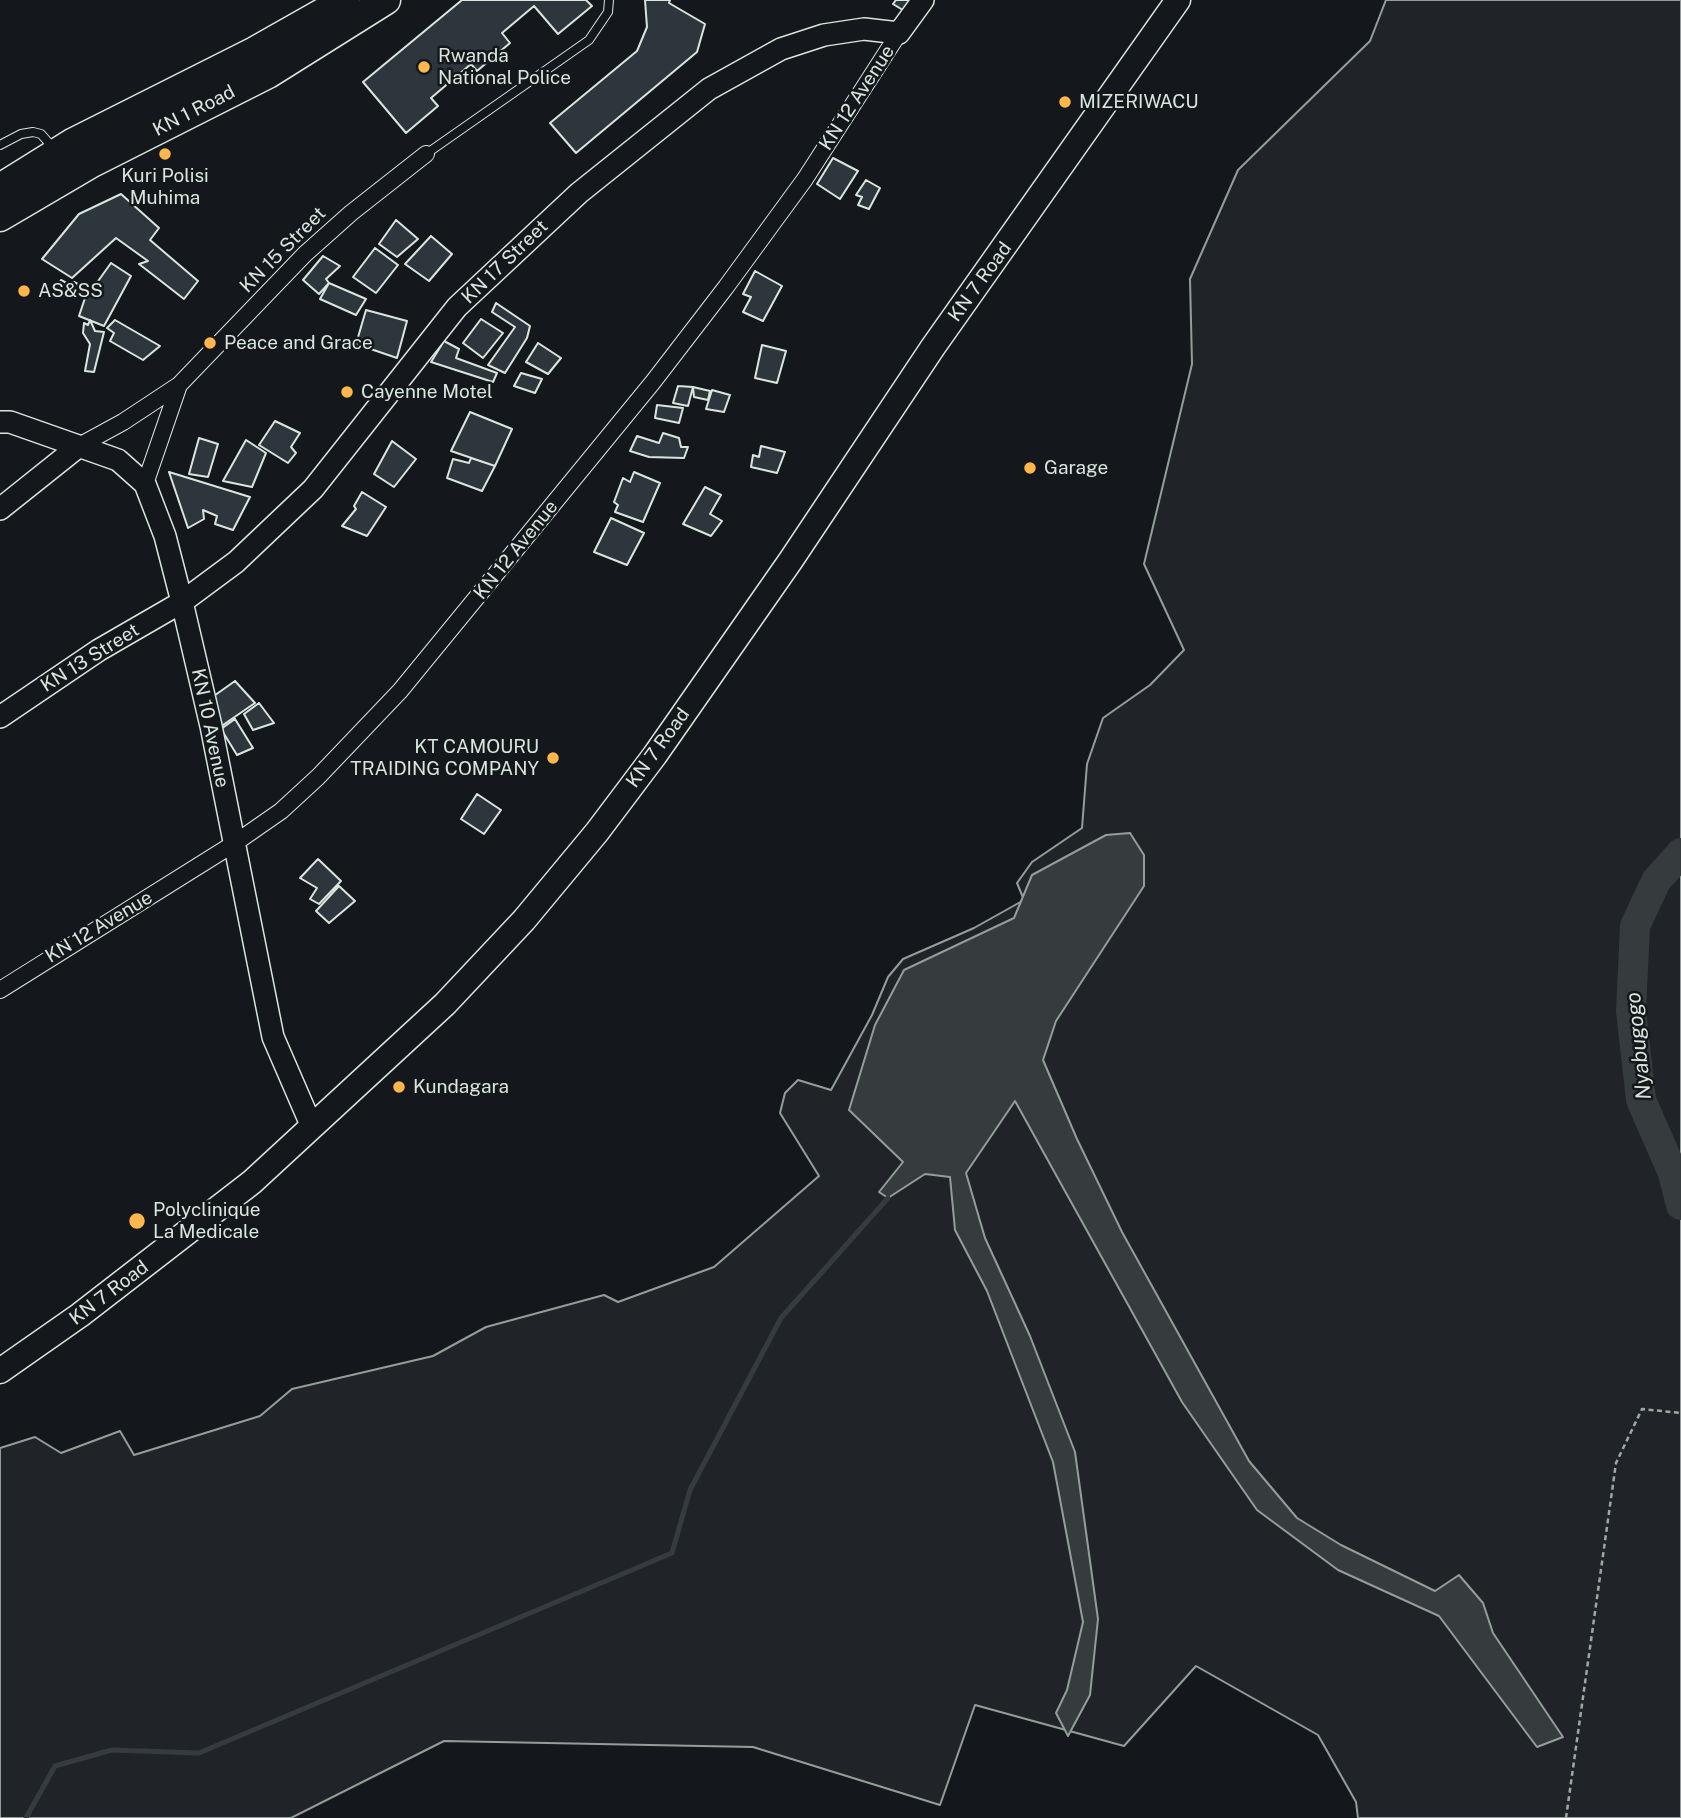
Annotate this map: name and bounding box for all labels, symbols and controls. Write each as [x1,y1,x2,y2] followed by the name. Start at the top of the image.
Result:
[815,41,899,155] street label: KN 12 Avenue
[438,45,571,89] place label: Rwanda National Police
[416,59,432,75] marker: Rwanda National Police
[149,81,239,141] street label: KN 1 Road
[1079,91,1199,113] place label: MIZERIWACU
[1057,94,1073,110] marker: MIZERIWACU
[157,146,173,162] marker: Kuri Polisi Muhima
[121,165,209,209] place label: Kuri Polisi Muhima
[235,202,331,298] street label: KN 15 Street
[457,215,553,309] street label: KN 17 Street
[943,238,1017,326] street label: KN 7 Road
[38,280,103,302] place label: AS&SS
[16,283,32,299] marker: AS&SS
[224,332,373,354] place label: Peace and Grace
[202,335,218,351] marker: Peace and Grace
[361,381,493,403] place label: Cayenne Motel
[339,384,355,400] marker: Cayenne Motel
[1044,457,1108,479] place label: Garage
[1022,460,1038,476] marker: Garage
[469,496,563,604] street label: KN 12 Avenue
[37,619,143,697] street label: KN 13 Street
[186,666,234,790] street label: KN 10 Avenue
[621,704,695,792] street label: KN 7 Road
[350,736,539,780] place label: KT CAMOURU TRAIDING COMPANY
[545,750,561,766] marker: KT CAMOURU TRAIDING COMPANY
[41,886,157,968] street label: KN 12 Avenue
[1621,991,1657,1101] water label: Nyabugogo
[413,1076,509,1098] place label: Kundagara
[391,1079,407,1095] marker: Kundagara
[153,1199,260,1243] place label: Polyclinique La Medicale
[127,1211,147,1231] marker: Polyclinique La Medicale
[65,1256,153,1330] street label: KN 7 Road

